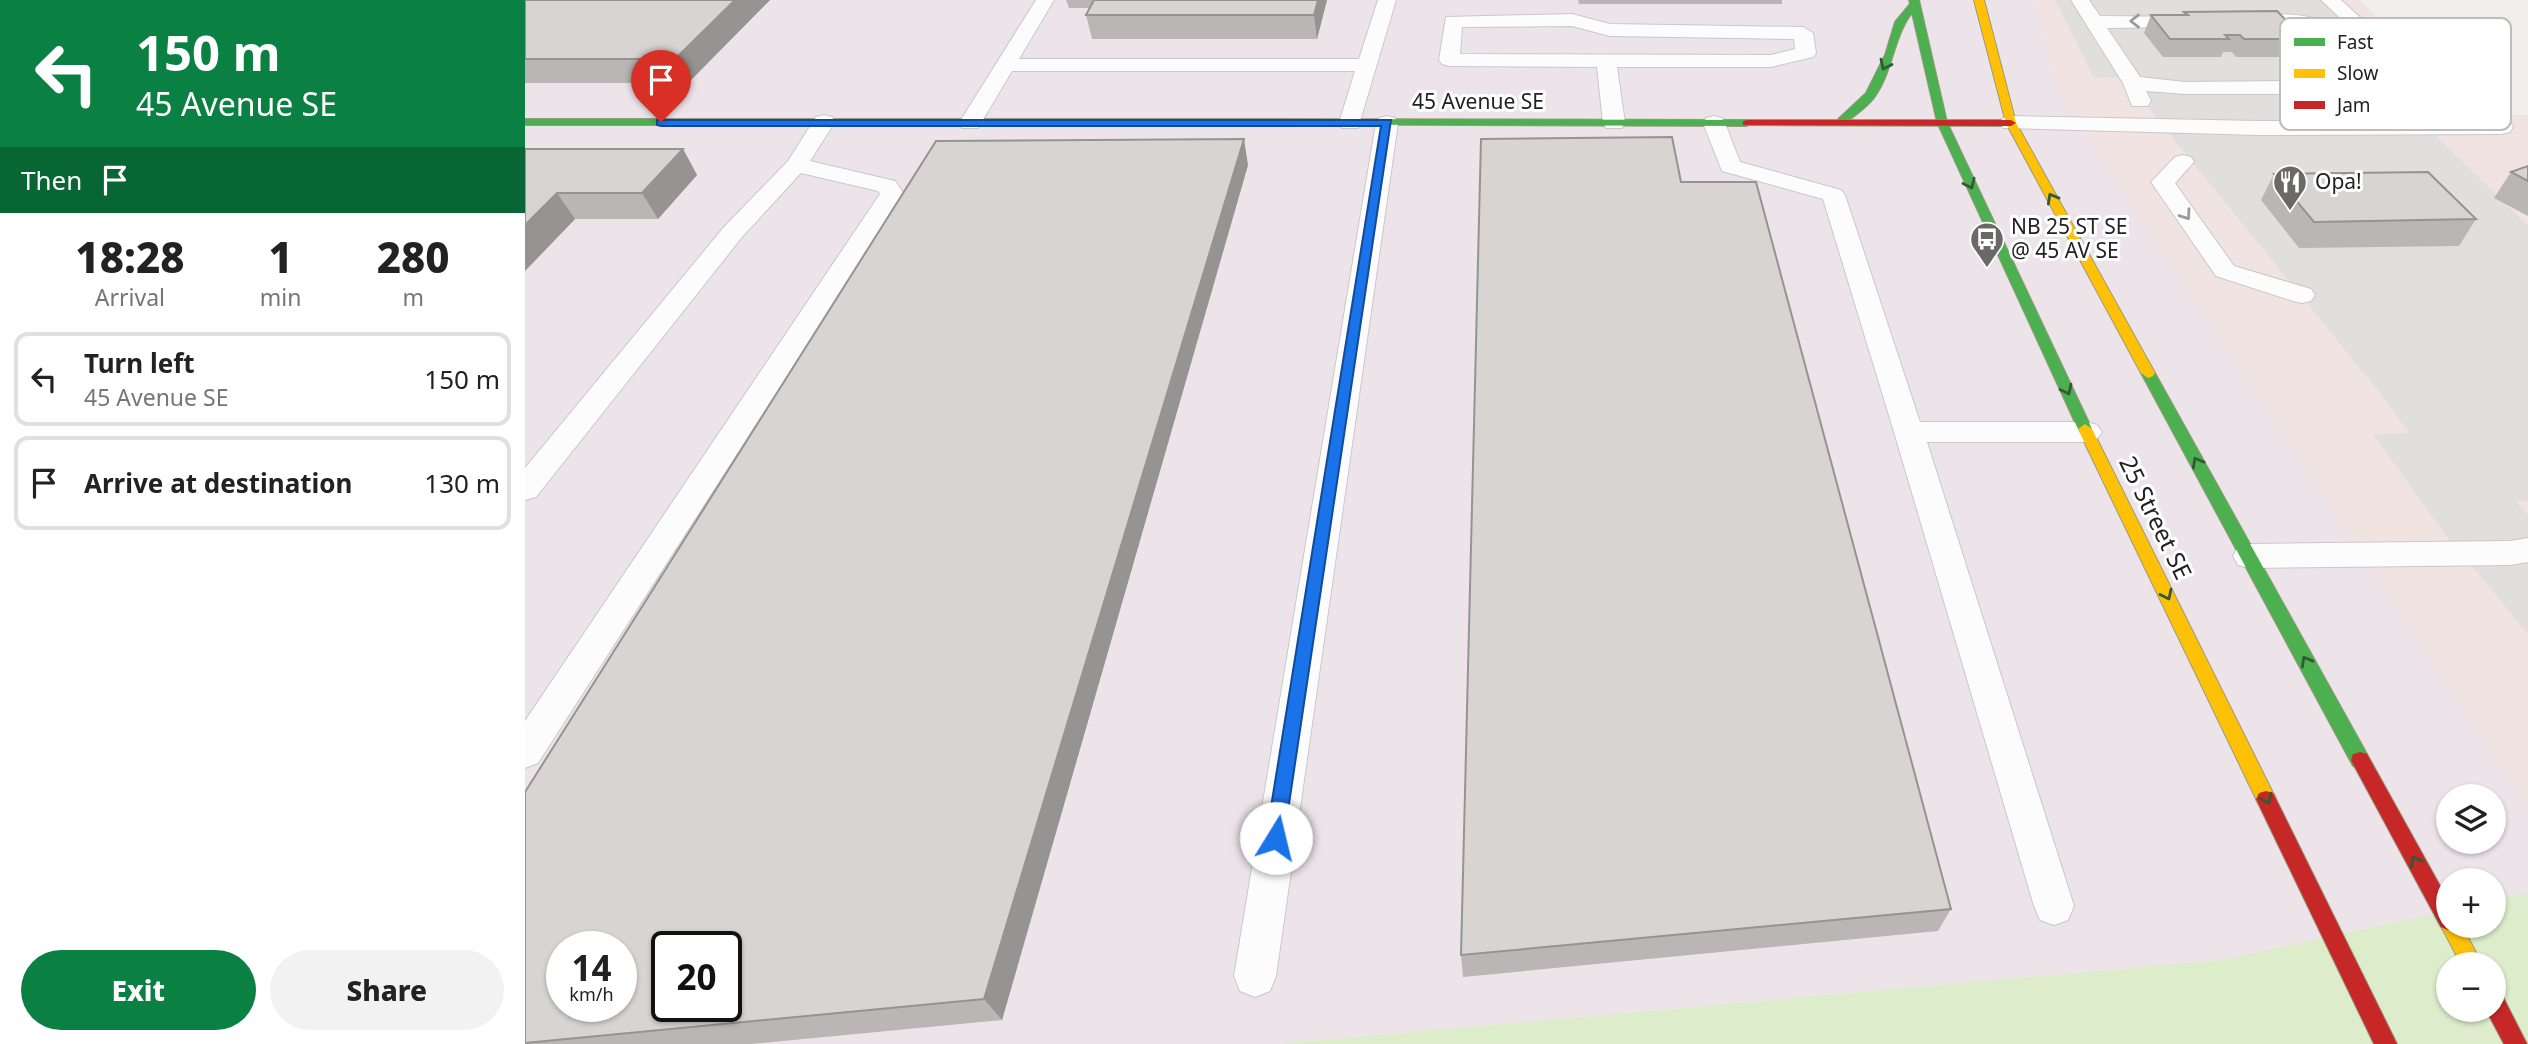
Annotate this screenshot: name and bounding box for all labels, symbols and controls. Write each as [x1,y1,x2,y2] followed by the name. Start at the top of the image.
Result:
[2129,13,2140,29] one-way arrow
[2280,18,2511,130] legend
[136,19,281,85] text: 150 m
[21,28,112,119] icon: left
[2337,29,2374,55] text: Fast
[631,50,691,122] pin
[1880,58,1894,70] one-way arrow
[2337,60,2378,86] text: Slow
[642,61,680,99] icon: arrive
[136,82,337,125] text: 45 Avenue SE
[1412,87,1544,115] street label: 45 Avenue SE
[2335,92,2371,118] text: Jam
[96,161,134,199] icon: arrive
[21,162,82,198] text: Then
[2271,163,2309,212] restaurant icon: Opa!
[2315,167,2362,195] place label: Opa!
[1962,177,1976,189] one-way arrow
[2047,192,2060,205] one-way arrow
[2178,207,2190,220] one-way arrow
[2011,212,2127,264] place label: NB 25 ST SE @ 45 AV SE
[1968,220,2006,269] bus stop icon: NB 25 ST SE @ 45 AV SE
[75,228,184,285] text: 18:28
[268,228,293,285] text: 1
[377,228,450,285] text: 280
[95,281,165,313] text: Arrival
[260,281,301,313] text: min
[402,281,424,313] text: m
[84,345,195,381] text: Turn left
[25,360,63,398] icon: left
[424,361,500,397] text: 150 m
[84,381,228,413] text: 45 Avenue SE
[2059,383,2073,395] one-way arrow
[2112,450,2200,585] street label: 25 Street SE
[2192,456,2205,469] one-way arrow
[25,464,63,502] icon: arrive
[84,465,353,501] text: Arrive at destination
[424,465,500,501] text: 130 m
[2159,588,2173,600] one-way arrow
[2301,656,2314,668] one-way arrow
[2436,784,2506,1022] map controls
[2436,784,2506,854] button: layers
[2259,792,2273,804] one-way arrow
[1239,801,1313,875] position arrow
[2410,855,2424,868] one-way arrow
[2436,868,2506,938] button: +
[651,931,742,1022] speed limit sign: 20
[571,944,612,991] text: 14
[21,950,256,1030] button: Exit
[270,950,504,1030] button: Share
[2436,952,2506,1022] button: −
[569,982,614,1006] text: km/h

